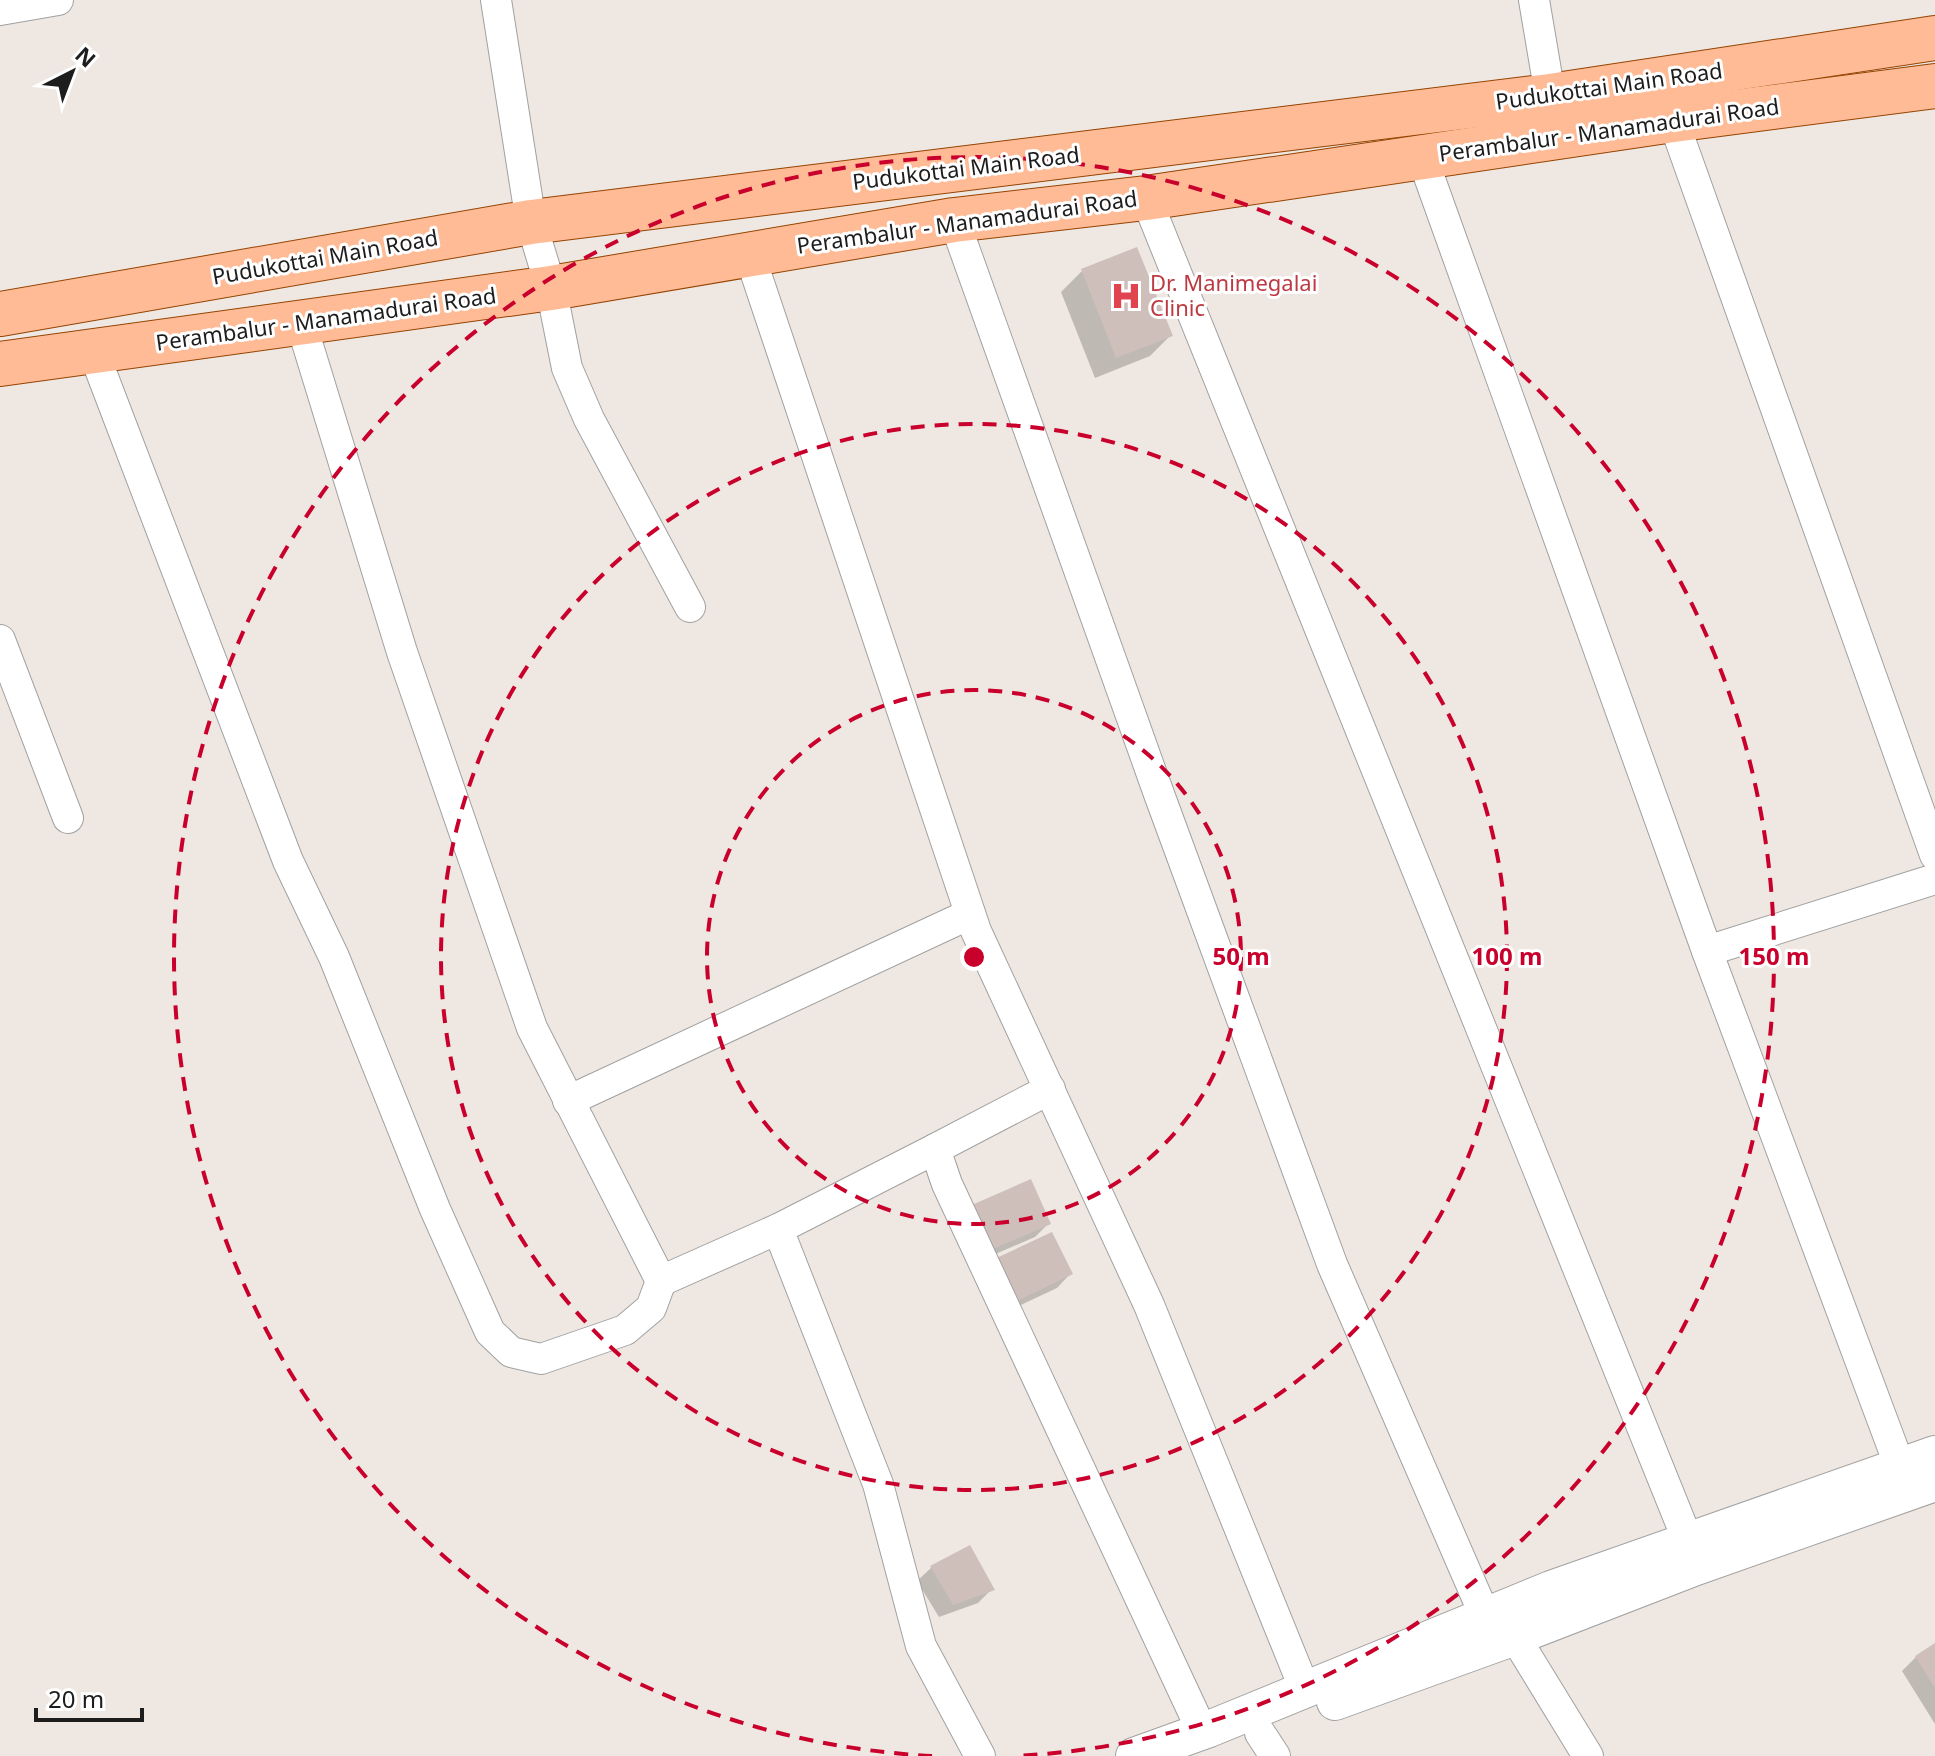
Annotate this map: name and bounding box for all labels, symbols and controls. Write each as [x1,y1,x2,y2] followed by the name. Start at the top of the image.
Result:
[32,32,112,112] north arrow
[69,39,103,74] text: N
[1493,54,1724,116] street label: Pudukottai Main Road
[1437,90,1781,168] street label: Perambalur - Manamadurai Road
[850,138,1081,196] street label: Pudukottai Main Road
[795,182,1139,260] street label: Perambalur - Manamadurai Road
[210,221,440,291] street label: Pudukottai Main Road
[1150,267,1317,322] place label: Dr. Manimegalai Clinic
[154,279,498,357] street label: Perambalur - Manamadurai Road
[1109,279,1143,313] hospital icon: Dr. Manimegalai Clinic
[1212,939,1270,972] text: 50 m
[1472,939,1542,972] text: 100 m
[1739,939,1809,972] text: 150 m
[960,943,988,971] centre of rings
[36,1672,142,1722] scale bar
[48,1682,104,1715] text: 20 m

